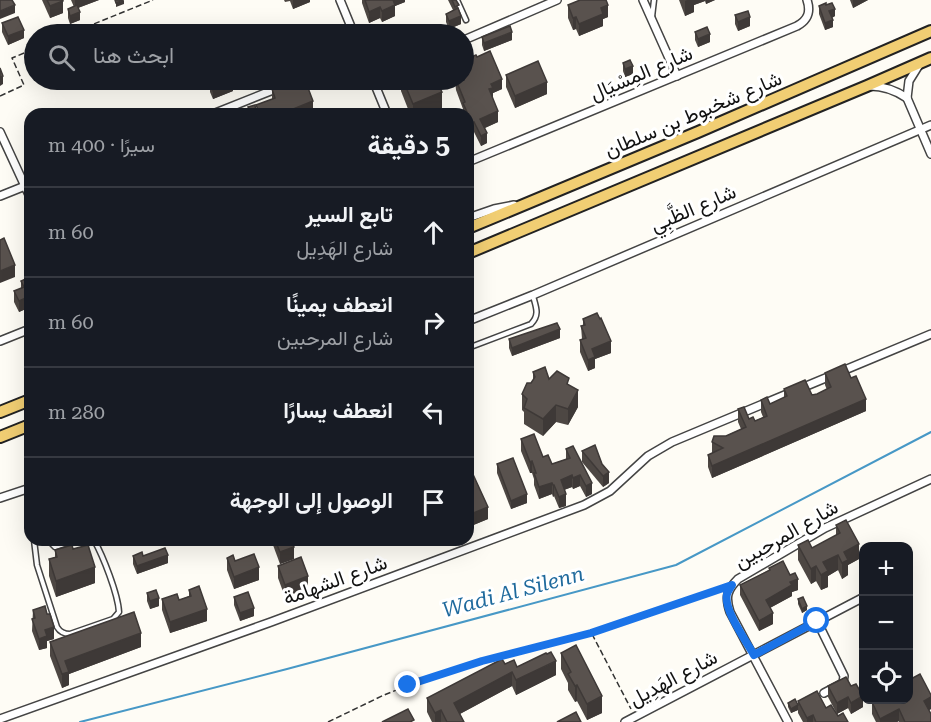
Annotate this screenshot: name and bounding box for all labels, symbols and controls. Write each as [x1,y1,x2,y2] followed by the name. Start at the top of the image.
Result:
[24,24,474,90] search box
[45,41,78,74] icon: search
[586,41,697,107] street label: شارع المِسْيَال
[93,43,174,68] text: ابحث هنا
[601,66,786,164] street label: شارع شخبوط بن سلطان
[368,130,450,160] text: 5 دقيقة
[48,133,155,157] text: سيرًا · 400 m
[646,177,742,241] street label: شارع الظَّبِي
[305,202,393,227] text: تابع السير
[417,216,450,249] icon: ahead
[48,220,94,244] text: 60 m
[296,236,393,260] text: شارع الهَدِيل
[286,292,393,317] text: انعطف يمينًا
[417,306,450,339] icon: right
[48,310,94,334] text: 60 m
[277,326,393,350] text: شارع المرحبين
[417,396,450,429] icon: left
[283,398,393,423] text: انعطف يسارًا
[48,400,105,424] text: 280 m
[417,486,450,519] icon: arrive
[230,488,393,513] text: الوصول إلى الوجهة
[730,495,843,575] street label: شارع المرحبين
[859,542,913,704] map controls
[859,542,913,596] button: +
[280,550,391,612] street label: شارع الشهامة
[440,562,586,622] water label: Wadi Al Silenn
[859,596,913,650] button: −
[803,607,829,633] route start
[625,645,722,713] street label: شارع الهَدِيل
[859,650,913,704] button: locate
[394,671,420,697] route end

